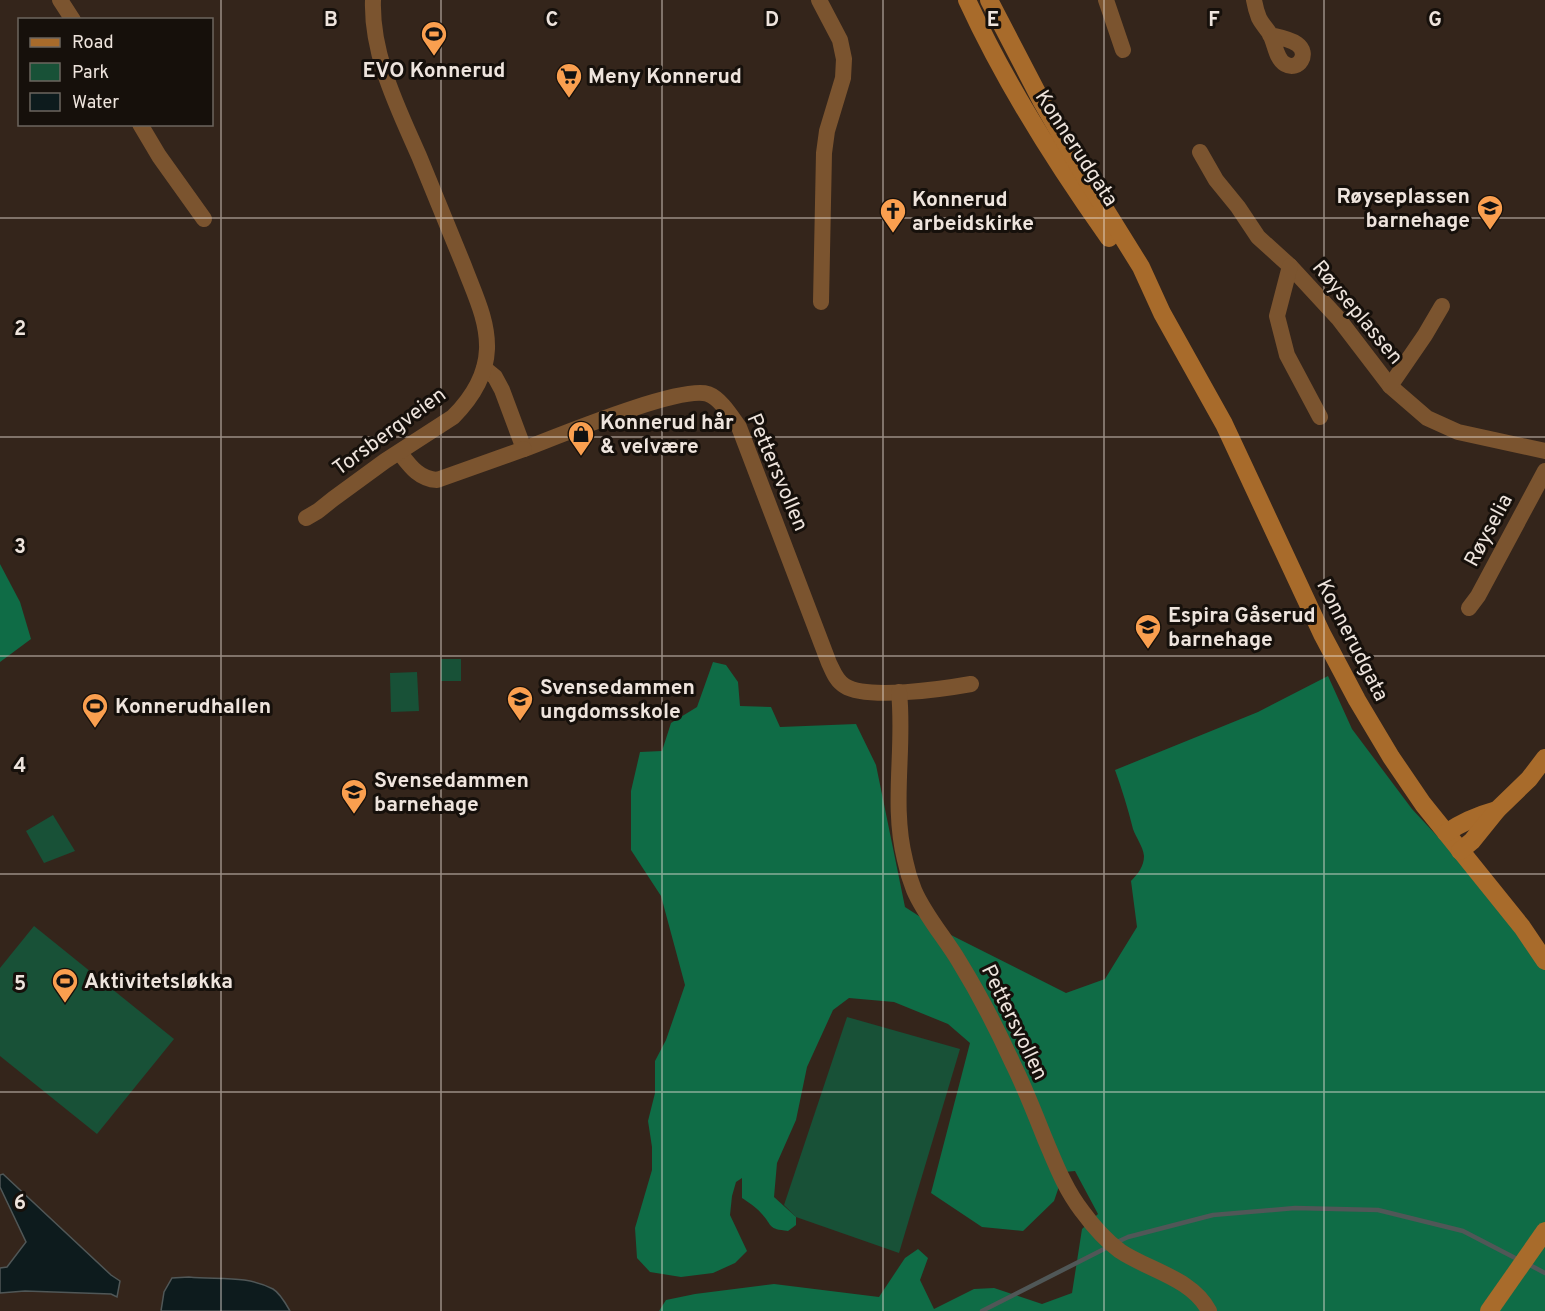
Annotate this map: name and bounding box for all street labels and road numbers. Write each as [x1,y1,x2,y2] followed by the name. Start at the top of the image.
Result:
[1028,85,1123,212] street label: Konnerudgata
[1305,255,1408,371] street label: Røyseplassen
[328,382,452,482] street label: Torsbergveien
[740,410,814,536] street label: Pettersvollen
[1459,490,1520,572] street label: Røyselia
[1309,575,1394,706] street label: Konnerudgata
[974,960,1053,1085] street label: Pettersvollen

